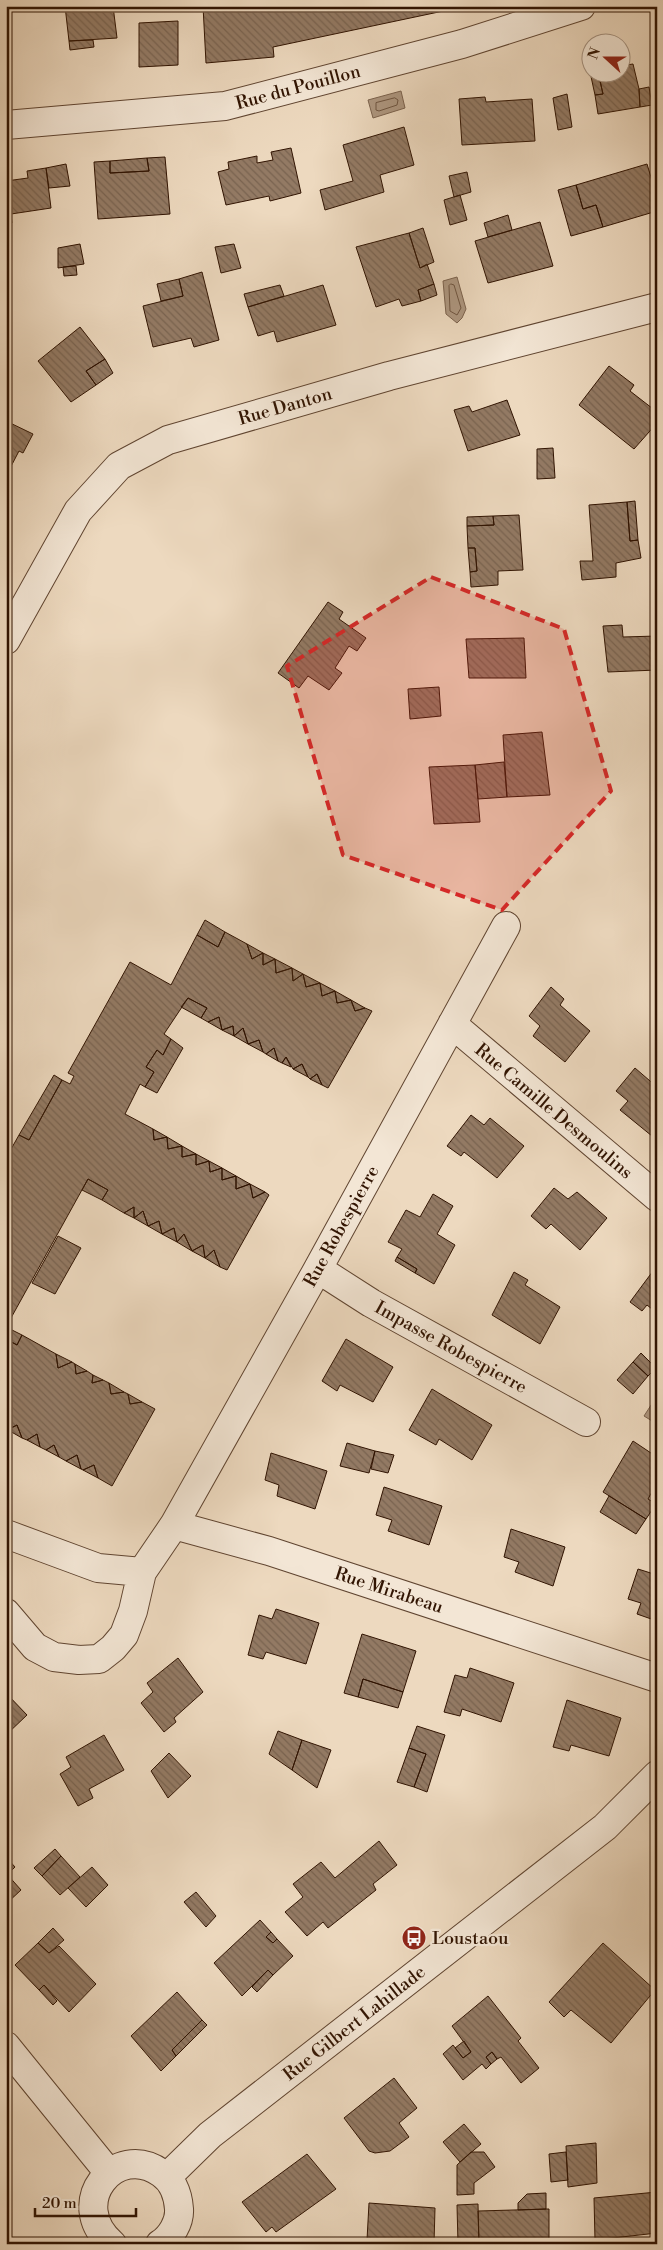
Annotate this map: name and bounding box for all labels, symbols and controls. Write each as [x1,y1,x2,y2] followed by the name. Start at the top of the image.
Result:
[580,32,630,82] north arrow
[584,45,605,62] text: N
[233,60,363,115] street label: Rue du Pouillon
[236,382,335,431] street label: Rue Danton
[470,1039,637,1184] street label: Rue Camille Desmoulins
[299,1161,384,1291] street label: Rue Robespierre
[371,1296,531,1399] street label: Impasse Robespierre
[332,1562,447,1619] street label: Rue Mirabeau
[401,1925,427,1951] bus stop icon: Loustaou
[432,1927,509,1950] place label: Loustaou
[278,1961,430,2086] street label: Rue Gilbert Lahillade
[35,2185,136,2217] scale bar
[42,2194,77,2213] text: 20 m

